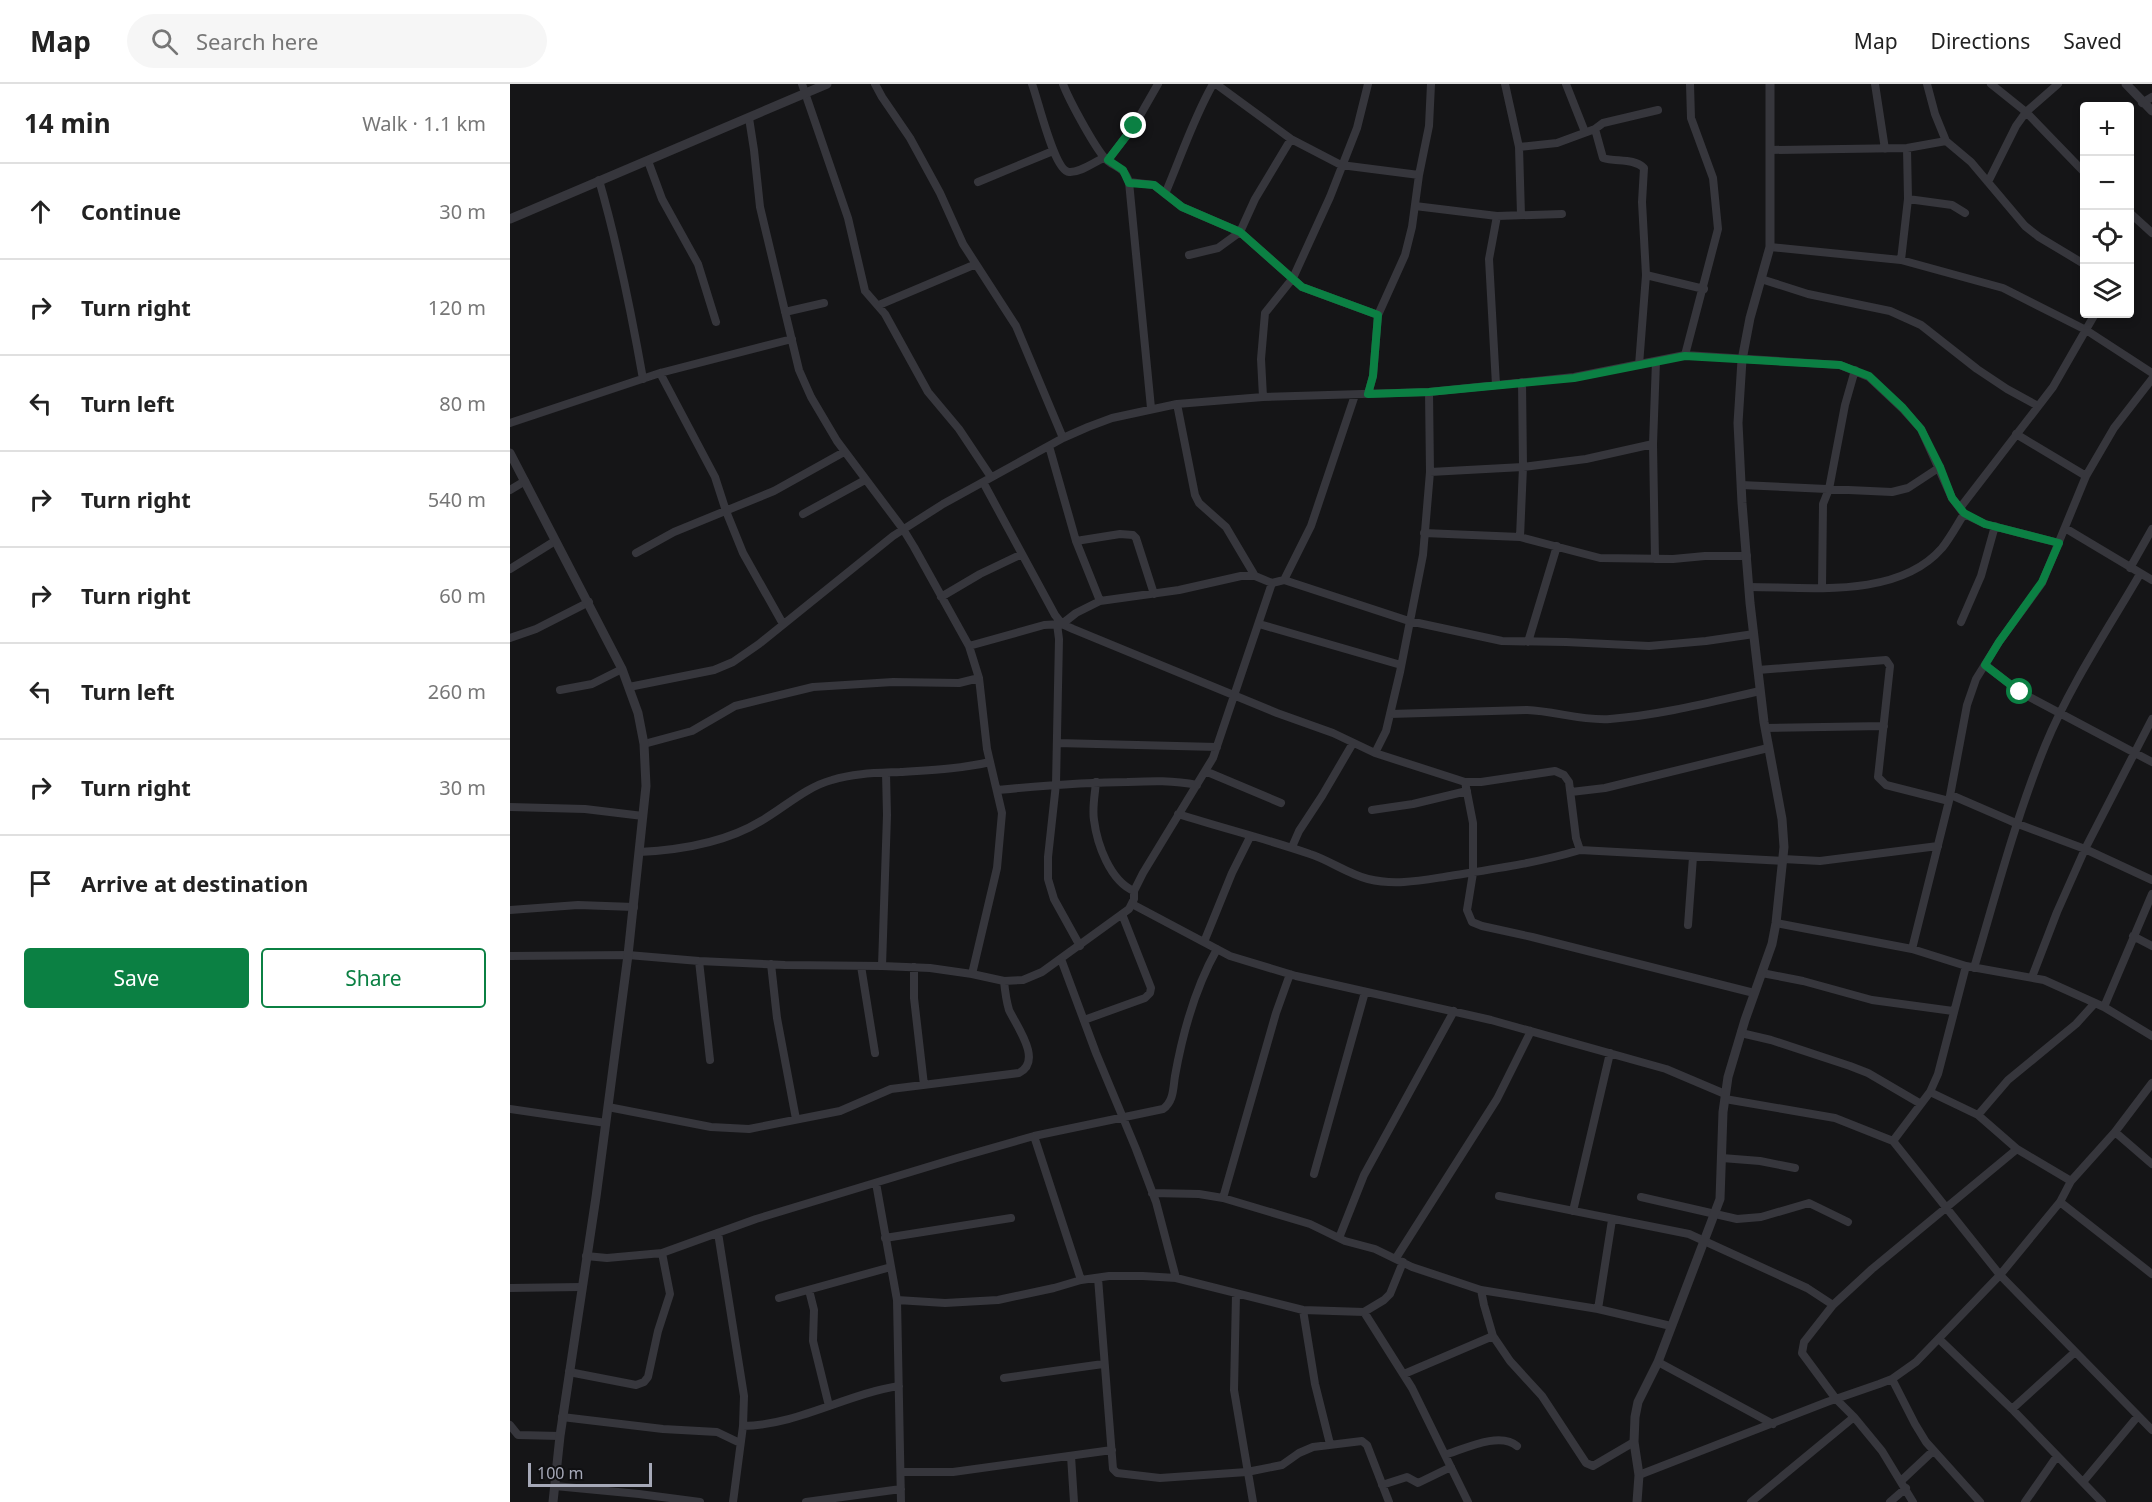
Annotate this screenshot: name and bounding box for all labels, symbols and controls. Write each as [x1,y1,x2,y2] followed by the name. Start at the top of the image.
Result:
[127,14,547,68] search box
[30,22,91,60] text: Map
[148,25,181,58] icon: search
[196,26,318,56] text: Search here
[1854,27,1898,55] text: Map
[1931,27,2030,55] text: Directions
[2063,27,2122,55] text: Saved
[2080,102,2134,318] map controls
[2080,102,2134,156] button: +
[24,105,111,141] text: 14 min
[362,110,486,137] text: Walk · 1.1 km
[1120,112,1146,138] route end
[2080,156,2134,210] button: −
[24,195,57,228] icon: ahead
[81,196,181,226] text: Continue
[439,198,486,225] text: 30 m
[2080,210,2134,264] button: locate
[2080,264,2134,318] button: layers
[24,291,57,324] icon: right
[81,292,191,322] text: Turn right
[428,294,486,321] text: 120 m
[24,387,57,420] icon: left
[81,388,175,418] text: Turn left
[439,390,486,417] text: 80 m
[24,483,57,516] icon: right
[81,484,191,514] text: Turn right
[428,486,486,513] text: 540 m
[24,579,57,612] icon: right
[81,580,191,610] text: Turn right
[439,582,486,609] text: 60 m
[24,675,57,708] icon: left
[81,676,175,706] text: Turn left
[428,678,486,705] text: 260 m
[2006,678,2032,704] route start
[24,771,57,804] icon: right
[81,772,191,802] text: Turn right
[439,774,486,801] text: 30 m
[24,867,57,900] icon: arrive
[81,868,308,898] text: Arrive at destination
[24,948,249,1008] button: Save
[261,948,486,1008] button: Share
[528,1460,652,1488] scale bar
[537,1462,584,1484] text: 100 m

